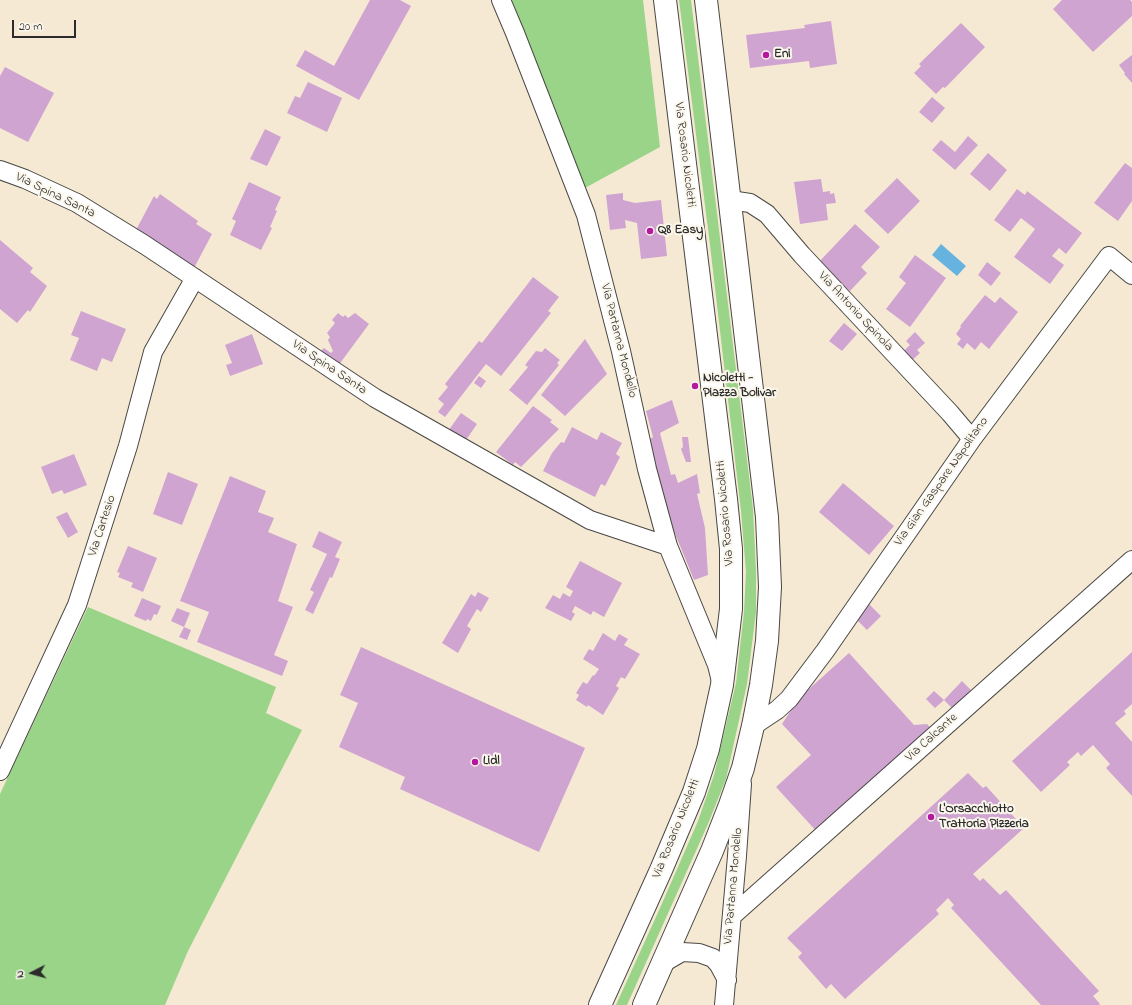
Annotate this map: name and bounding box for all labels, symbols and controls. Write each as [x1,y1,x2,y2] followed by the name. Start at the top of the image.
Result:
[14,12,78,38] scale bar
[19,18,42,36] text: 20 m
[774,47,791,63] place label: Eni
[761,50,771,60] marker: Eni
[670,102,698,208] street label: Via Rosario Nicoletti
[12,170,98,222] street label: Via Spina Santa
[658,223,703,239] place label: Q8 Easy
[645,226,655,236] marker: Q8 Easy
[814,269,896,355] street label: Via Antonio Spinola
[596,282,640,400] street label: Via Partanna Mondello
[289,337,369,399] street label: Via Spina Santa
[703,371,776,402] place label: Nicoletti - Piazza Bolivar
[690,381,700,391] marker: Nicoletti - Piazza Bolivar
[891,415,993,549] street label: Via Gian Gaspare Napolitano
[714,460,738,566] street label: Via Rosario Nicoletti
[86,493,120,559] street label: Via Cartesio
[903,710,961,766] street label: Via Calcante
[483,754,500,770] place label: Lidl
[470,757,480,767] marker: Lidl
[650,777,704,881] street label: Via Rosario Nicoletti
[939,802,1029,833] place label: L'Orsacchiotto Trattoria Pizzeria
[926,812,936,822] marker: L'Orsacchiotto Trattoria Pizzeria
[721,827,747,945] street label: Via Partanna Mondello
[12,953,52,993] north arrow
[12,970,28,979] text: N

